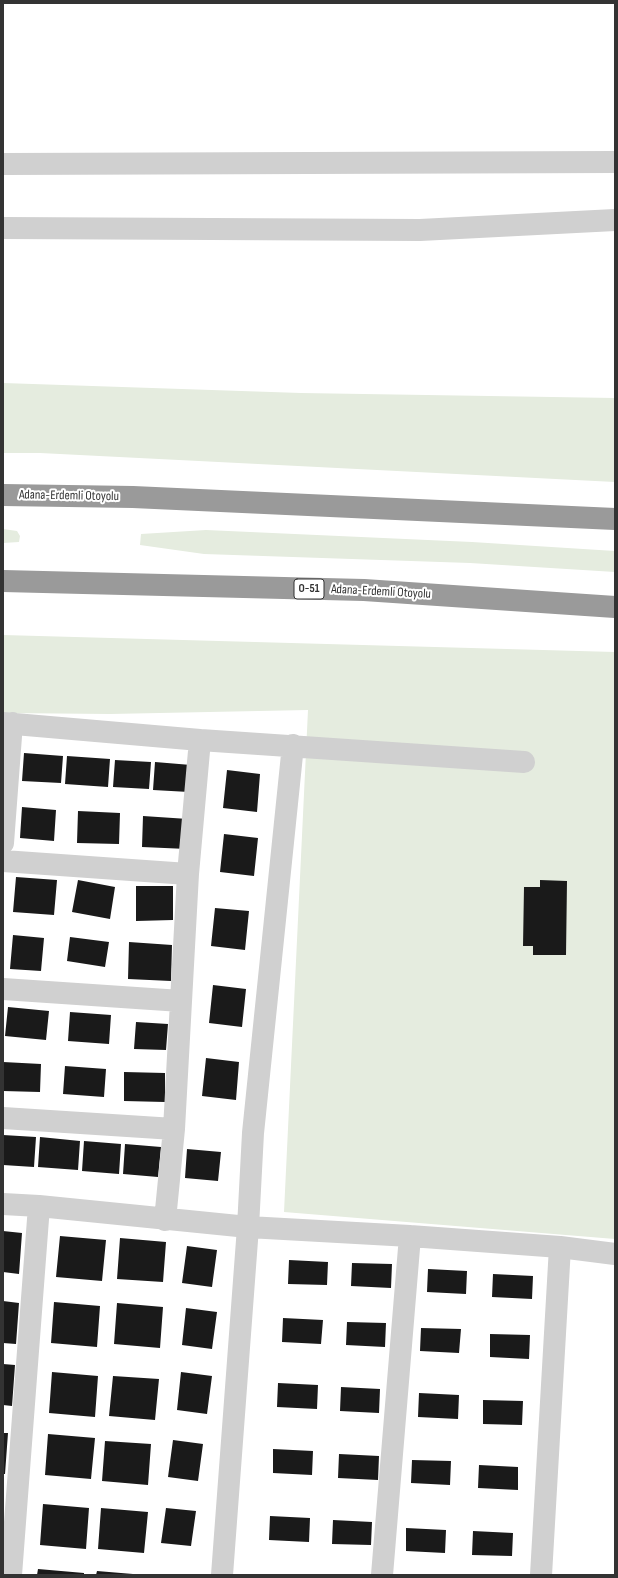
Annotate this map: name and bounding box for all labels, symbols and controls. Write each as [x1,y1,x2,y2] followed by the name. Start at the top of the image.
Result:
[19,487,119,505] street label: Adana-Erdemli Otoyolu
[294,579,324,599] road number: O-51
[331,582,431,602] street label: Adana-Erdemli Otoyolu

